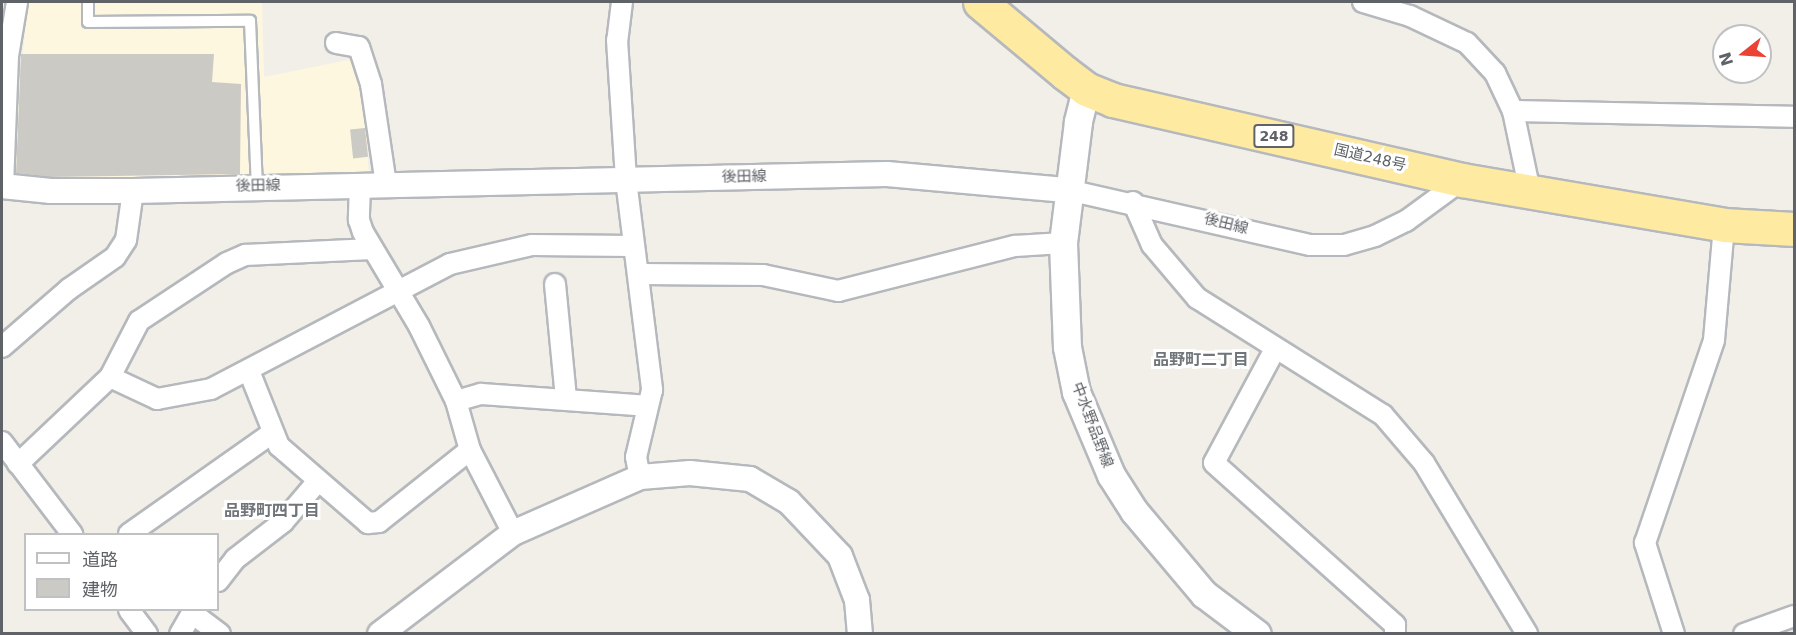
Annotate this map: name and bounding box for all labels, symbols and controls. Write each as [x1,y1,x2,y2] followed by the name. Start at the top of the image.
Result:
[1712,24,1772,84] north arrow
[1715,50,1737,68] text: N
[1253,125,1295,147] road number: 248
[1332,141,1408,175] street label: 国道248号
[721,168,767,186] street label: 後田線
[235,177,281,195] street label: 後田線
[1202,210,1250,238] street label: 後田線
[1153,350,1249,370] district label: 品野町二丁目
[1067,380,1117,470] street label: 中水野品野線
[224,501,320,521] district label: 品野町四丁目
[24,533,219,611] legend
[82,549,118,570] text: 道路
[82,579,118,600] text: 建物

